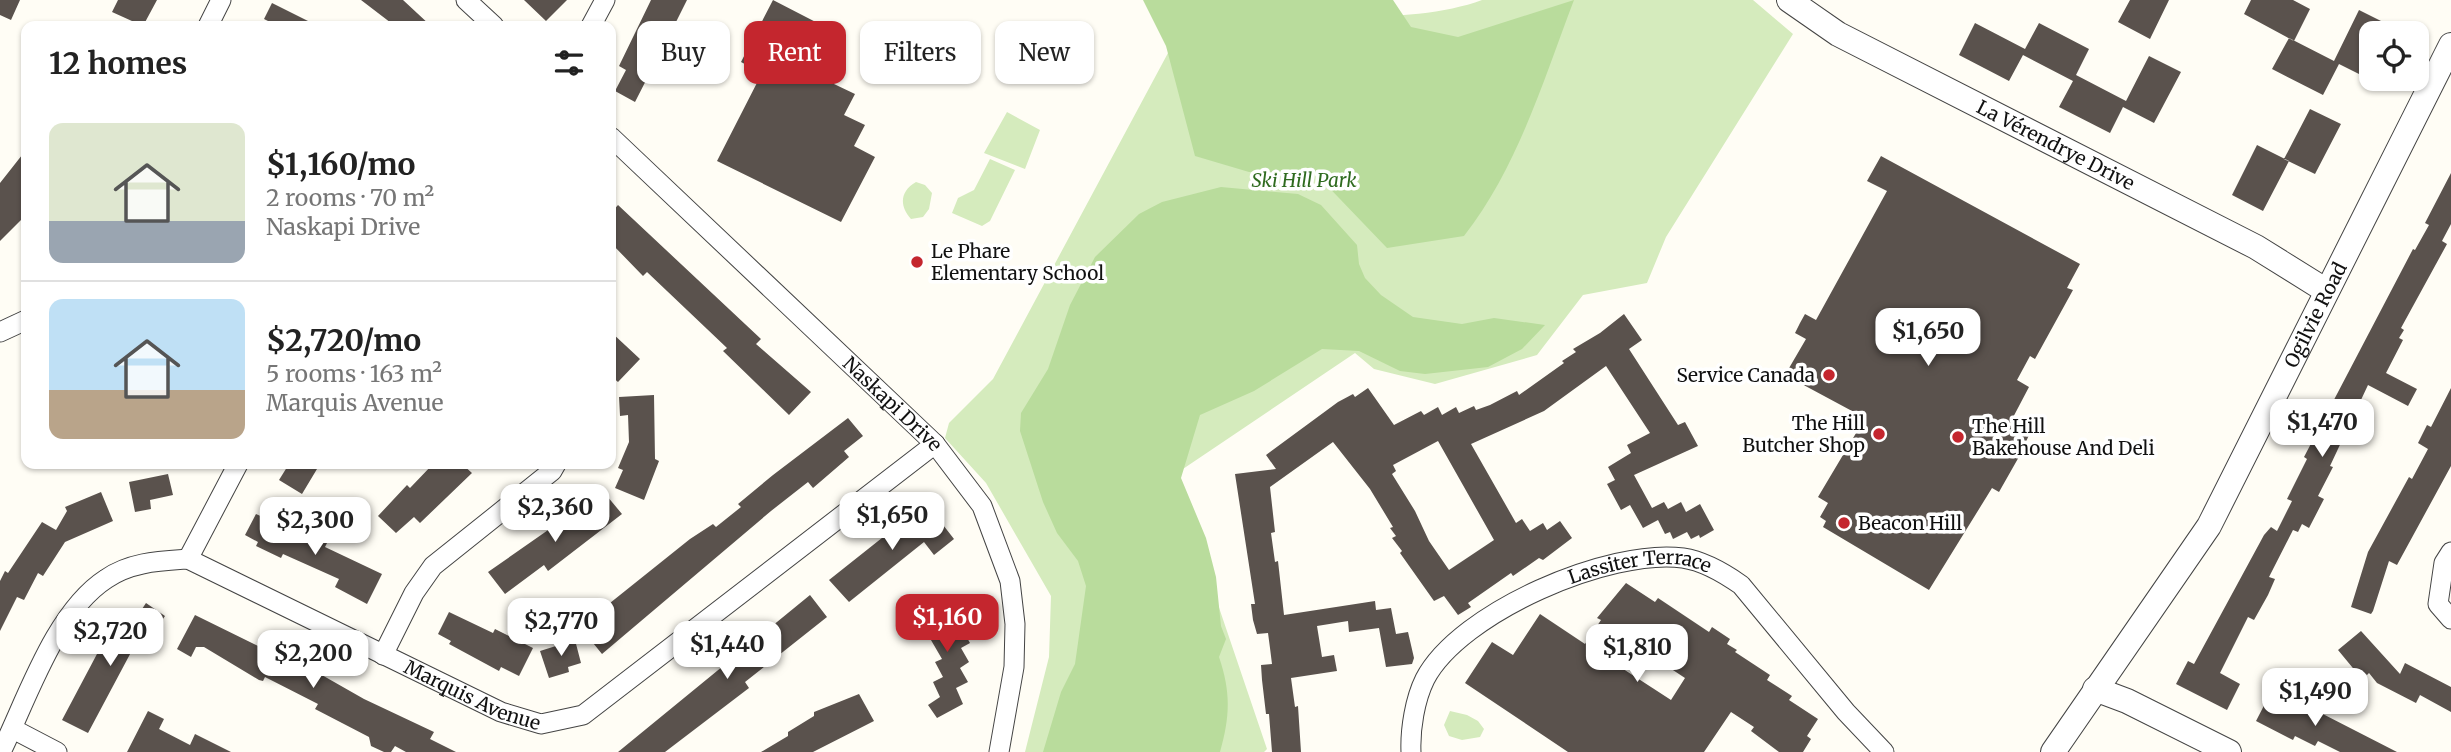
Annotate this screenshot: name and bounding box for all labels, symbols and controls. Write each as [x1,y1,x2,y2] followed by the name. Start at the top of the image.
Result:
[637,21,730,84] chip: Buy
[744,21,846,84] chip: Rent
[860,21,981,84] chip: Filters
[995,21,1094,84] chip: New
[2359,21,2429,91] map controls
[2359,21,2429,91] button: locate
[49,44,187,82] text: 12 homes
[550,44,588,82] icon: filters
[1973,95,2139,195] street label: La Vérendrye Drive
[266,145,415,183] text: $1,160/mo
[105,151,189,235] icon: home
[1251,168,1357,192] park label: Ski Hill Park
[266,183,434,212] text: 2 rooms · 70 m²
[266,212,420,241] text: Naskapi Drive
[931,239,1104,285] place label: Le Phare Elementary School
[909,254,925,270] marker: Le Phare Elementary School
[2279,258,2352,372] street label: Ogilvie Road
[1871,308,1985,368] pin: $1,650
[1891,316,1965,345] text: $1,650
[266,321,421,359] text: $2,720/mo
[105,327,189,411] icon: home
[838,351,948,456] street label: Naskapi Drive
[266,359,442,388] text: 5 rooms · 163 m²
[1676,363,1815,387] place label: Service Canada
[1821,367,1837,383] marker: Service Canada
[266,388,444,417] text: Marquis Avenue
[2265,400,2379,459] pin: $1,470
[2286,407,2358,436] text: $1,470
[1742,411,1865,457] place label: The Hill Butcher Shop
[1972,414,2155,460] place label: The Hill Bakehouse And Deli
[1871,426,1887,442] marker: The Hill Butcher Shop
[1950,429,1966,445] marker: The Hill Bakehouse And Deli
[498,484,612,544] pin: $2,360
[516,492,594,521] text: $2,360
[835,492,949,552] pin: $1,650
[258,498,372,557] pin: $2,300
[855,500,929,529] text: $1,650
[276,505,354,534] text: $2,300
[1858,511,1962,535] place label: Beacon Hill
[1836,515,1852,531] marker: Beacon Hill
[1565,545,1715,589] street label: Lassiter Terrace
[890,594,1004,654] pin: $1,160
[504,598,618,658] pin: $2,770
[912,602,982,631] text: $1,160
[523,606,599,635] text: $2,770
[53,608,167,668] pin: $2,720
[72,616,148,645] text: $2,720
[670,622,784,681] pin: $1,440
[1580,624,1694,684] pin: $1,810
[689,629,765,658] text: $1,440
[256,630,370,690] pin: $2,200
[1602,632,1672,661] text: $1,810
[273,638,353,667] text: $2,200
[400,655,543,735] street label: Marquis Avenue
[2258,668,2372,728] pin: $1,490
[2278,676,2352,705] text: $1,490

